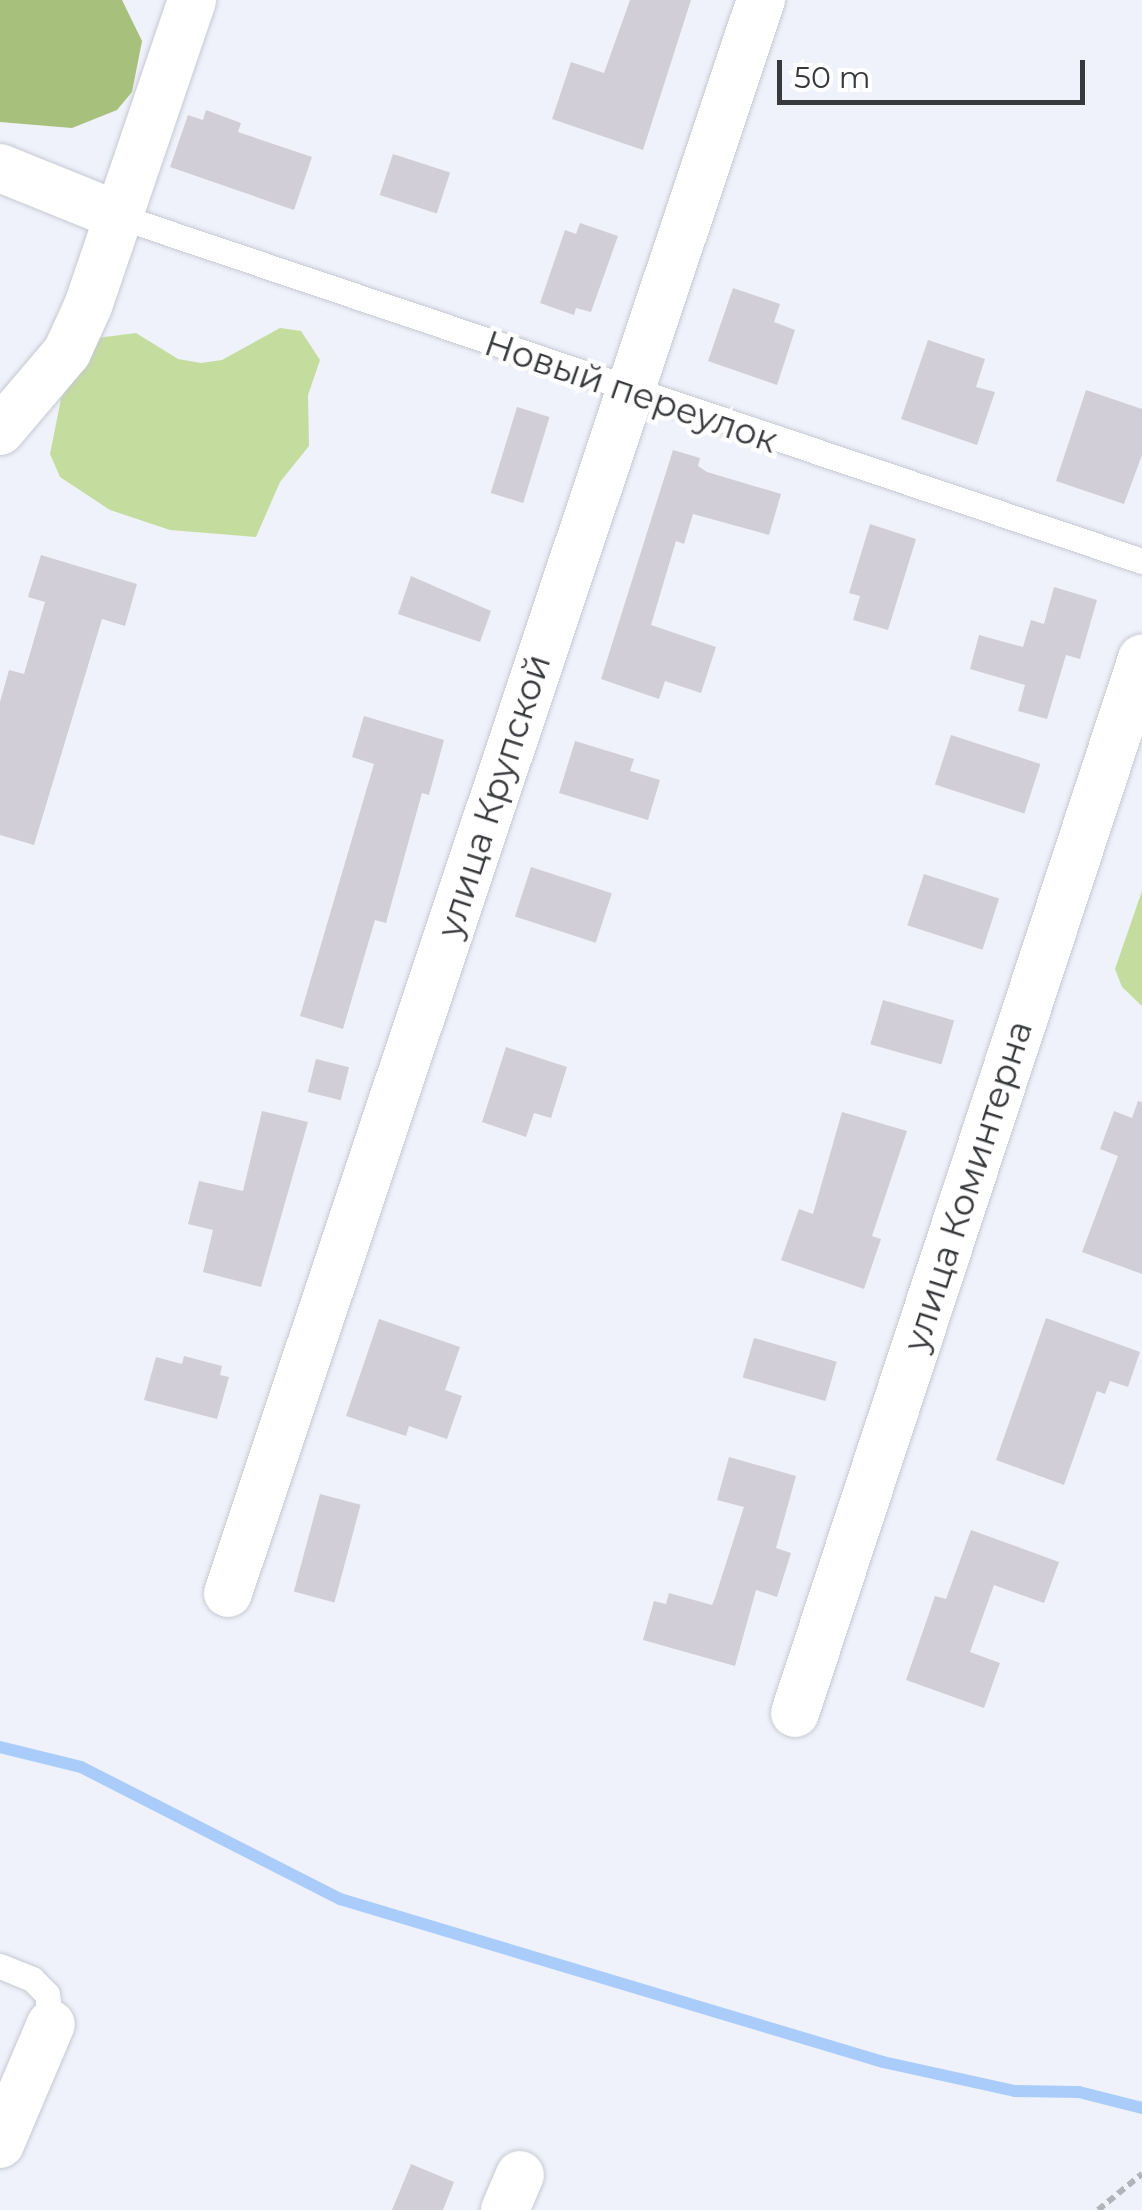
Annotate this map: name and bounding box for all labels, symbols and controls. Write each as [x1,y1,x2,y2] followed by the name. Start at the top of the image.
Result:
[782,40,1090,102] scale bar
[794,59,871,96] text: 50 m
[479,322,783,462] street label: Новый переулок
[428,649,560,943] street label: улица Крупской
[895,1015,1041,1357] street label: улица Коминтерна

